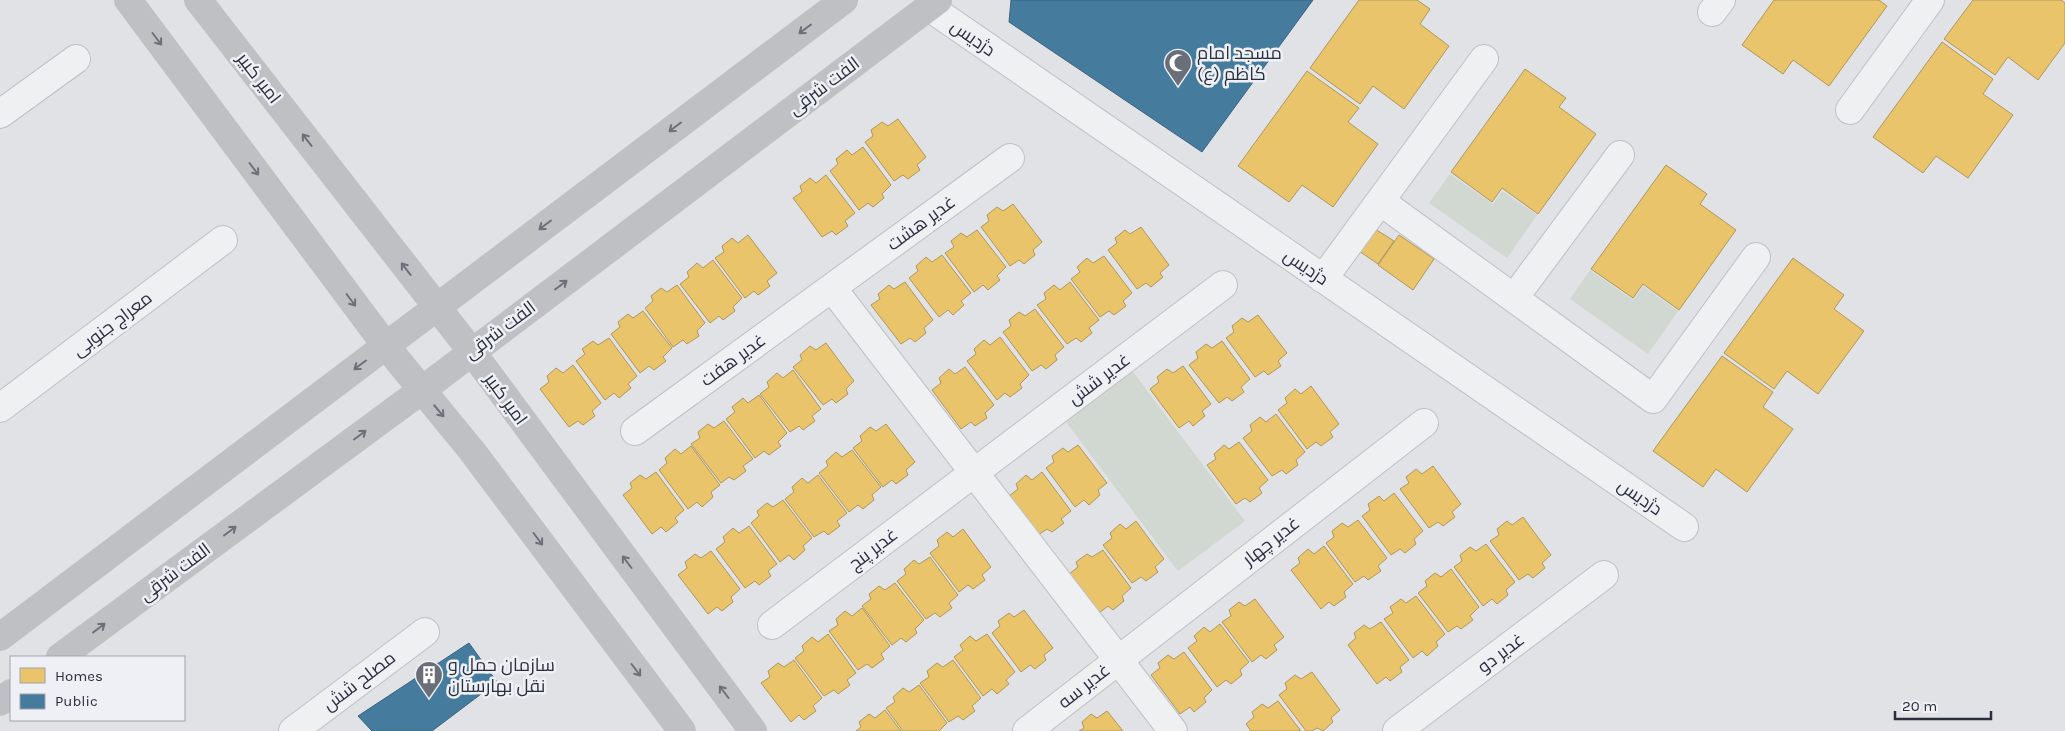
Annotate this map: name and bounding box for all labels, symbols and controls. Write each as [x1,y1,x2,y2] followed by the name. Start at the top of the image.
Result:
[946,15,1000,61] street label: دژدیس
[799,24,812,35] one-way arrow
[152,32,162,46] one-way arrow
[1197,42,1282,86] place label: مسجد امام کاظم (ع)
[232,47,286,108] street label: امیر کبیر
[1163,48,1193,87] mosque icon: مسجد امام کاظم (ع)
[784,52,864,120] street label: الفت شرقی
[668,122,682,132] one-way arrow
[301,134,312,147] one-way arrow
[249,162,259,176] one-way arrow
[882,191,960,255] street label: غدیر هشت
[538,220,552,230] one-way arrow
[1279,244,1333,290] street label: دژدیس
[401,263,412,276] one-way arrow
[554,280,568,290] one-way arrow
[68,287,157,362] street label: معراج جنوبی
[346,293,356,307] one-way arrow
[460,296,540,364] street label: الفت شرقی
[696,329,770,391] street label: غدیر هفت
[1064,349,1134,409] street label: غدیر شش
[354,360,367,371] one-way arrow
[479,368,532,429] street label: امیر کبیر
[433,404,444,417] one-way arrow
[353,430,367,440] one-way arrow
[1613,474,1667,520] street label: دژدیس
[1237,512,1305,572] street label: غدیر چهار
[844,523,903,575] street label: غدیر پنج
[223,526,236,537] one-way arrow
[533,532,544,546] one-way arrow
[135,538,215,606] street label: الفت شرقی
[622,555,632,569] one-way arrow
[92,623,106,633] one-way arrow
[1473,628,1529,678] street label: غدیر دو
[318,647,400,716] street label: مصلح شش
[448,654,555,697] place label: سازمان حمل و نقل بهارستان
[10,656,185,721] legend
[1054,659,1114,713] street label: غدیر سه
[414,660,444,699] building icon: سازمان حمل و نقل بهارستان
[631,663,641,677] one-way arrow
[55,667,103,685] text: Homes
[719,685,729,699] one-way arrow
[1895,688,1991,720] scale bar
[55,692,98,710] text: Public
[1902,697,1937,715] text: 20 m

